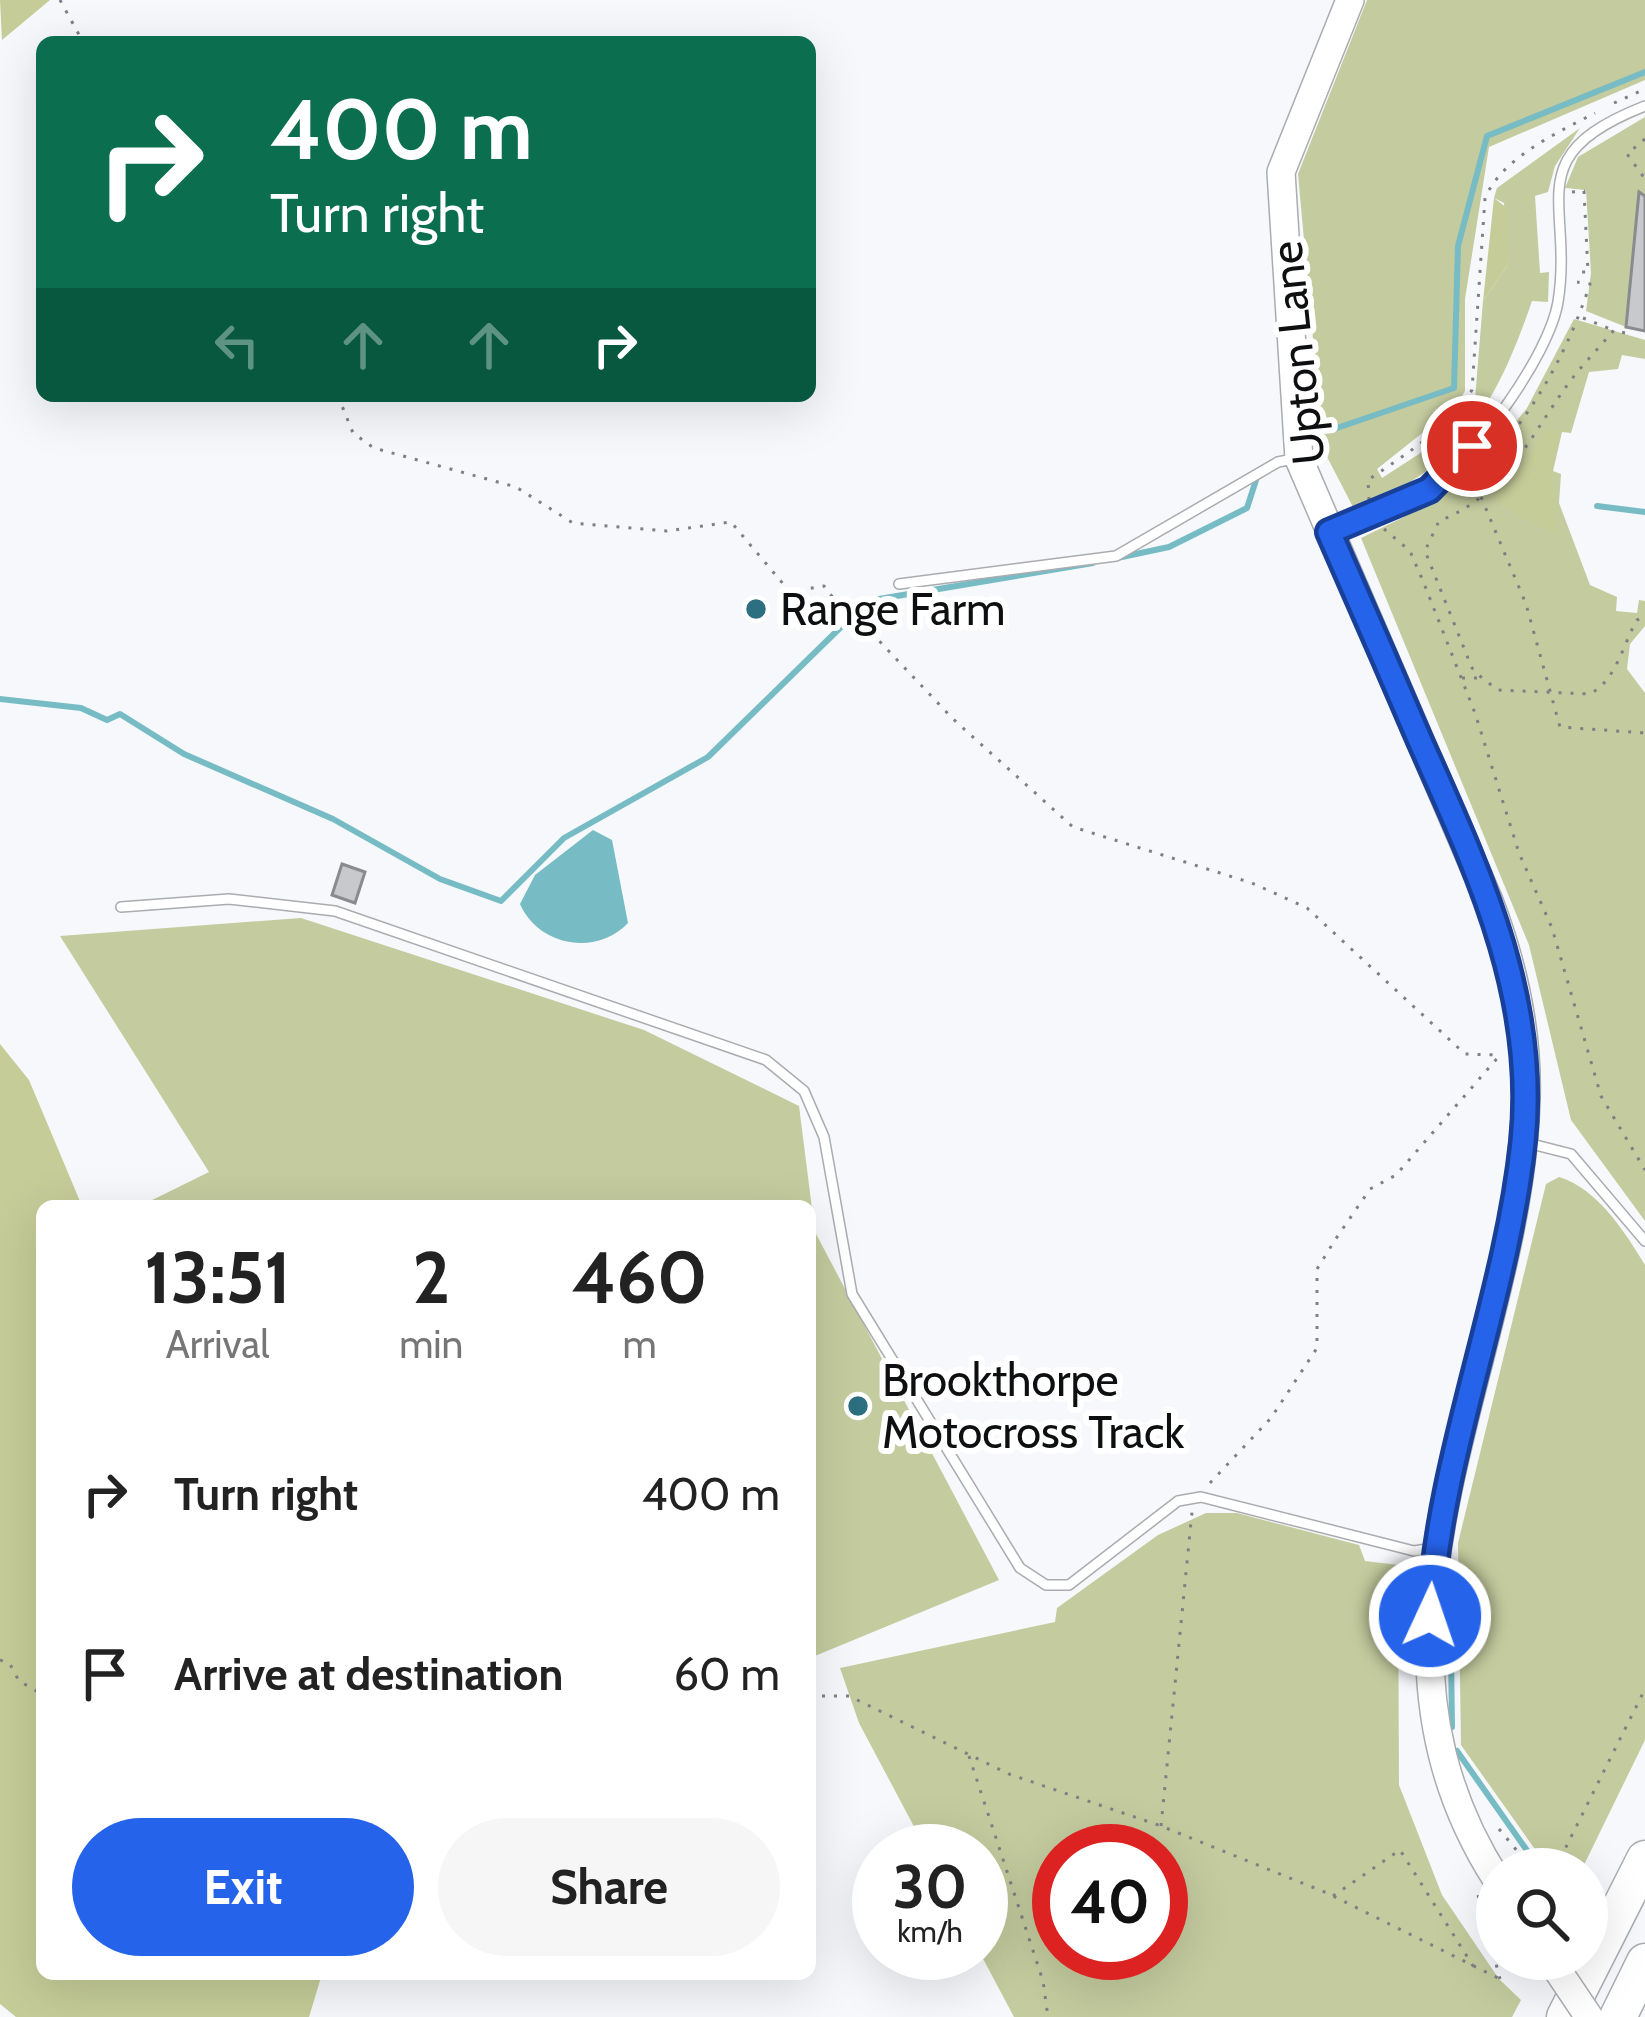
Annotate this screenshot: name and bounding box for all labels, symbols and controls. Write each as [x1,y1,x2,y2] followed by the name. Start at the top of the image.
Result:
[270,78,533,180] text: 400 m
[72,84,228,240] icon: right
[270,180,484,246] text: Turn right
[1258,239,1336,467] street label: Upton Lane
[204,312,270,378] icon: left
[330,312,396,378] icon: ahead
[456,312,522,378] icon: ahead
[582,312,648,378] icon: right
[1421,395,1523,497] pin
[1439,413,1505,479] icon: arrive
[780,582,1006,636] place label: Range Farm
[743,596,769,622] marker: Range Farm
[144,1234,291,1321] text: 13:51
[412,1234,450,1321] text: 2
[572,1234,708,1321] text: 460
[166,1320,269,1368] text: Arrival
[399,1320,463,1368] text: min
[623,1320,657,1368] text: m
[882,1353,1185,1459] place label: Brookthorpe Motocross Track
[845,1393,871,1419] marker: Brookthorpe Motocross Track
[72,1461,138,1527] icon: right
[174,1467,358,1521] text: Turn right
[642,1467,780,1521] text: 400 m
[1367,1553,1493,1679] position arrow
[72,1641,138,1707] icon: arrive
[174,1647,563,1701] text: Arrive at destination
[673,1647,780,1701] text: 60 m
[72,1818,414,1956] button: Exit
[438,1818,780,1956] button: Share
[1032,1824,1188,1980] speed limit sign: 40
[1476,1848,1608,1980] map controls
[1476,1848,1608,1980] button: search
[893,1850,967,1923] text: 30
[897,1913,963,1950] text: km/h

